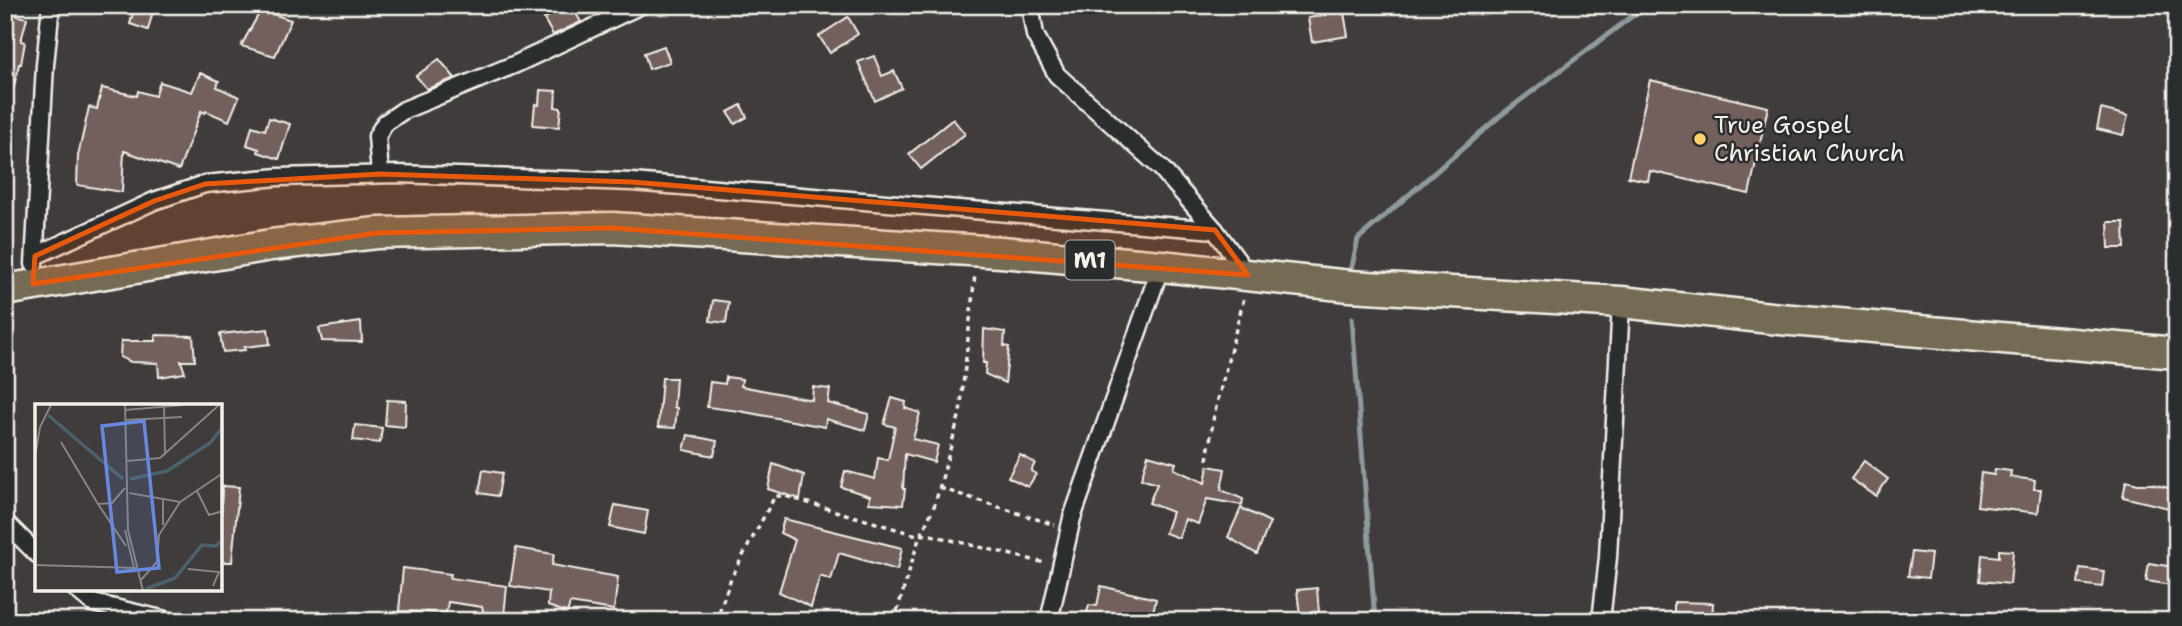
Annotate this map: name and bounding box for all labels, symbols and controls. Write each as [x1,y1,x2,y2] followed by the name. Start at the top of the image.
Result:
[1714,109,1905,169] place label: True Gospel Christian Church
[1692,131,1708,147] marker: True Gospel Christian Church
[1066,241,1114,280] road number: M1
[35,404,222,591] inset map

